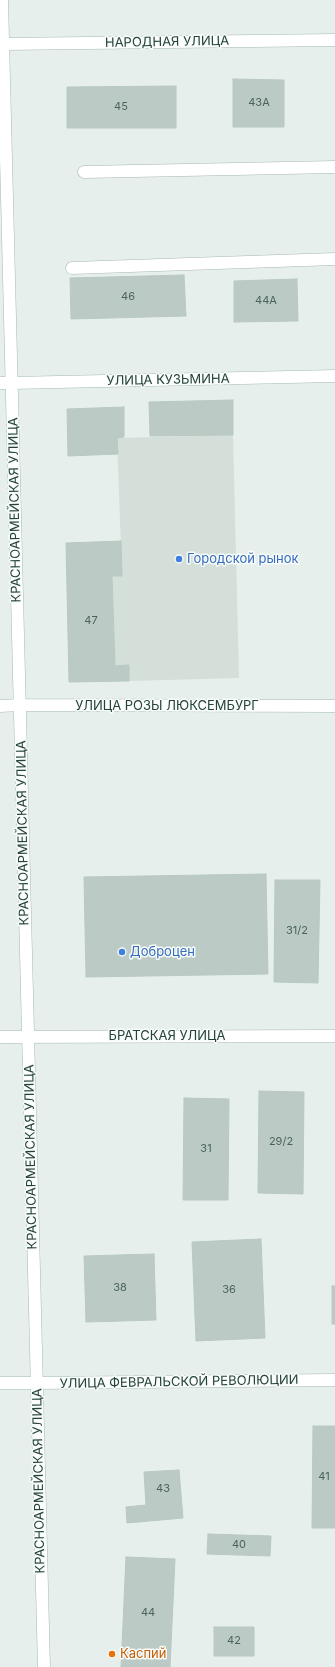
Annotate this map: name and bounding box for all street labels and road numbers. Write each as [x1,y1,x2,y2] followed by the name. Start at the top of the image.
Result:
[105,33,229,51] street label: НАРОДНАЯ УЛИЦА
[106,371,230,389] street label: УЛИЦА КУЗЬМИНА
[6,417,24,603] street label: КРАСНОАРМЕЙСКАЯ УЛИЦА
[75,698,259,714] street label: УЛИЦА РОЗЫ ЛЮКСЕМБУРГ
[14,740,32,926] street label: КРАСНОАРМЕЙСКАЯ УЛИЦА
[109,1028,225,1044] street label: БРАТСКАЯ УЛИЦА
[22,1064,40,1250] street label: КРАСНОАРМЕЙСКАЯ УЛИЦА
[59,1372,299,1392] street label: УЛИЦА ФЕВРАЛЬСКОЙ РЕВОЛЮЦИИ
[30,1388,48,1574] street label: КРАСНОАРМЕЙСКАЯ УЛИЦА

